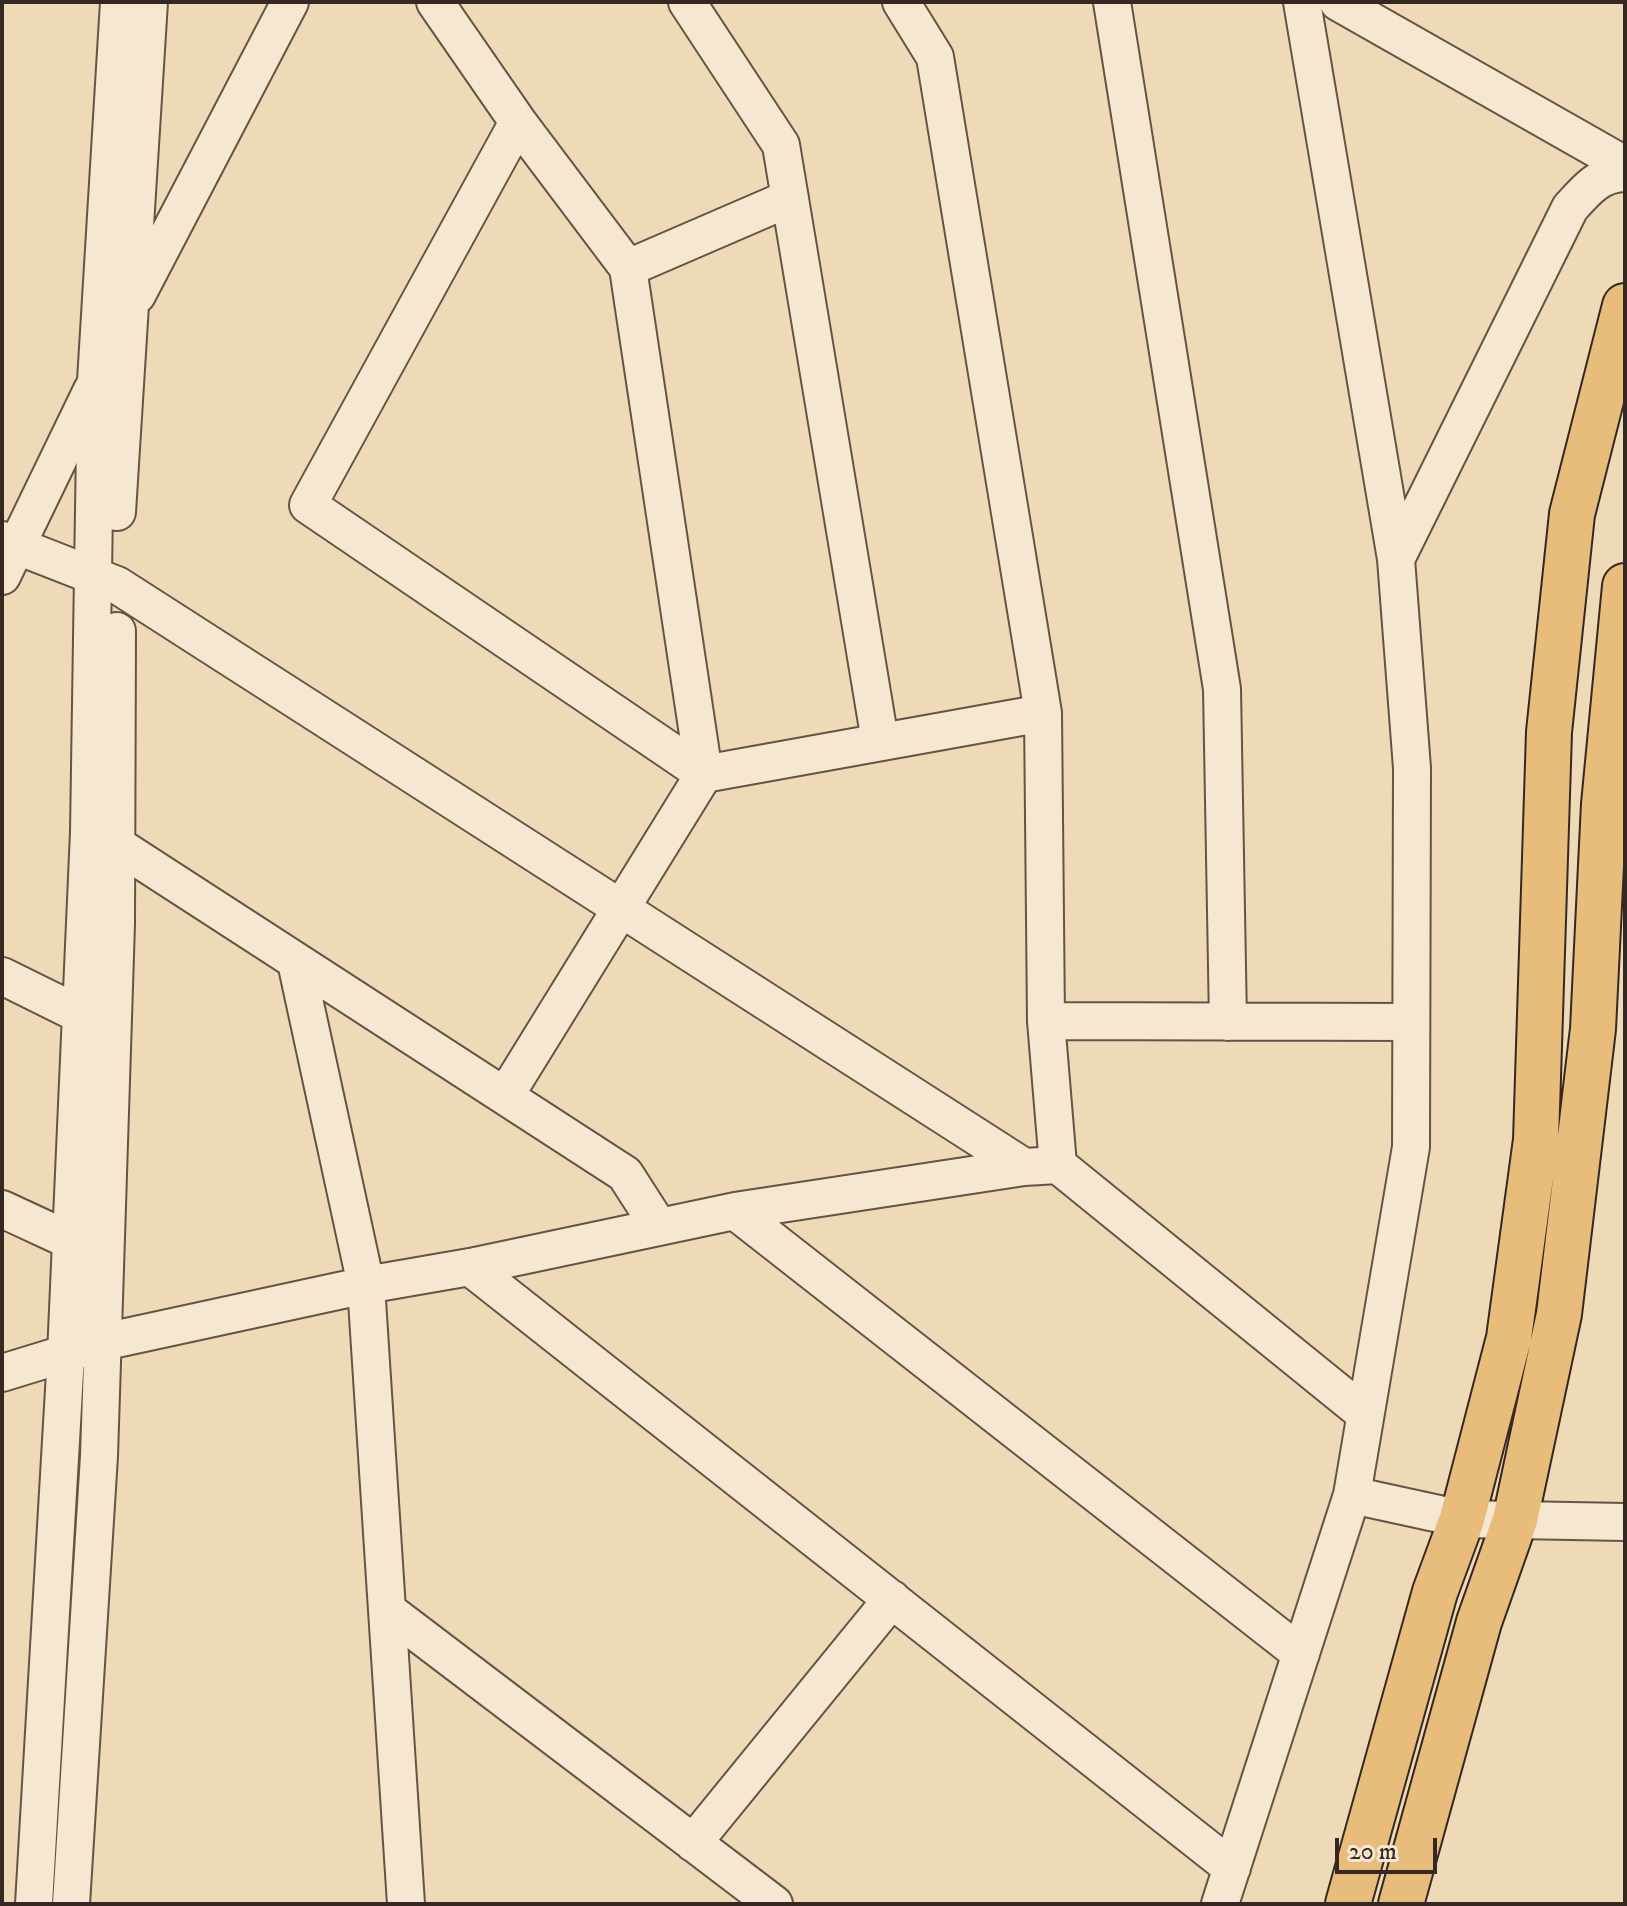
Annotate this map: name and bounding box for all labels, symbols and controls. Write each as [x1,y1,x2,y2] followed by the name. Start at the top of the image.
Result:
[1339,1822,1441,1872] scale bar
[1349,1837,1397,1867] text: 20 m

